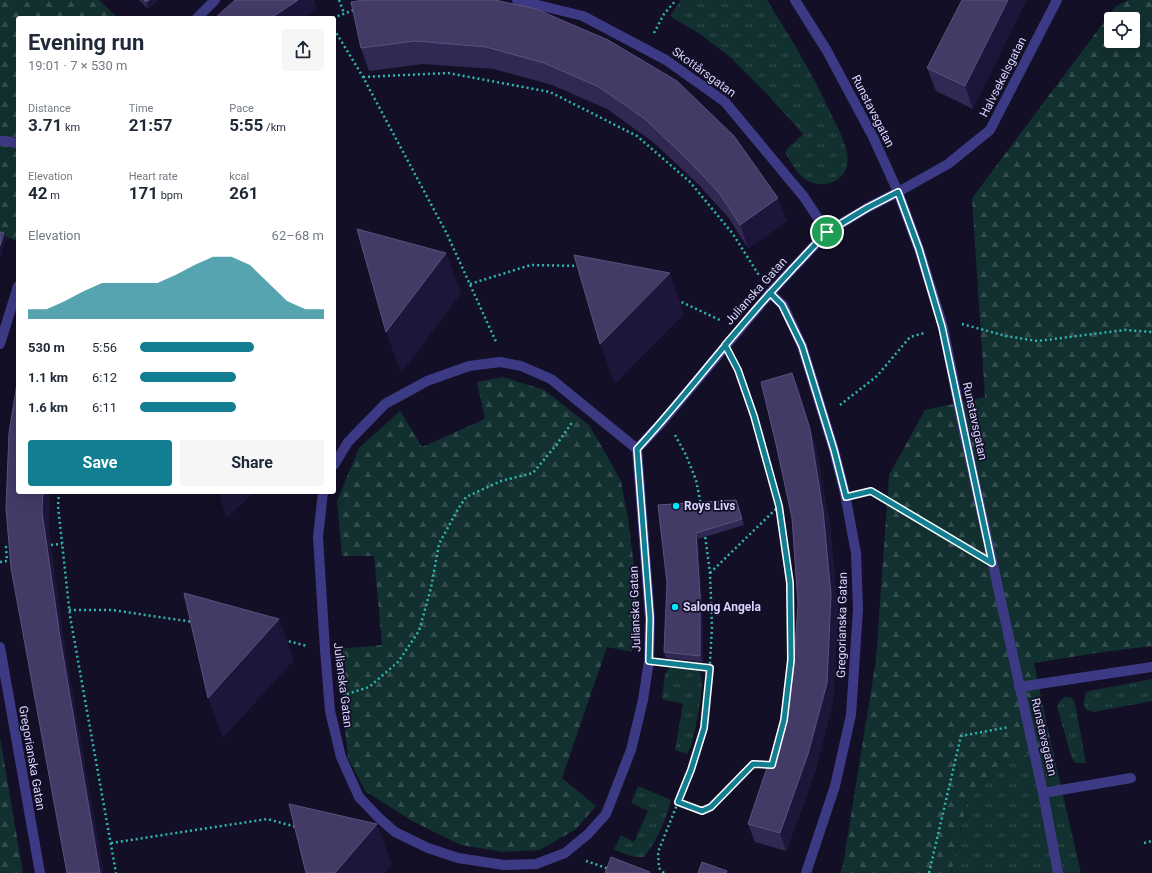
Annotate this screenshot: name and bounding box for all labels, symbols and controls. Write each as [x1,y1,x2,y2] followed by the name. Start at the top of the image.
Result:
[1104,12,1140,48] map controls
[1104,12,1140,48] button: locate
[282,29,324,71] button: share
[28,30,144,55] text: Evening run
[977,35,1029,119] street label: Halvsekelsgatan
[670,44,738,100] street label: Skottårsgatan
[28,58,127,73] text: 19:01 · 7 × 530 m
[849,72,897,150] street label: Runstavsgatan
[28,102,71,115] text: Distance
[129,102,153,115] text: Time
[229,102,254,115] text: Pace
[28,115,62,135] text: 3.71
[129,115,172,135] text: 21:57
[229,115,263,135] text: 5:55
[62,121,80,134] text: km
[263,121,286,134] text: /km
[28,170,73,183] text: Elevation
[129,170,178,183] text: Heart rate
[229,170,249,183] text: kcal
[28,183,48,203] text: 42
[129,183,158,203] text: 171
[229,183,259,203] text: 261
[48,189,60,202] text: m
[158,189,183,202] text: bpm
[810,215,844,249] pin
[816,221,838,243] icon: arrive
[28,228,81,243] text: Elevation
[272,228,324,243] text: 62–68 m
[722,254,790,328] street label: Julianska Gatan
[28,340,65,355] text: 530 m
[92,340,117,355] text: 5:56
[28,370,68,385] text: 1.1 km
[92,370,117,385] text: 6:12
[960,381,990,461] street label: Runstavsgatan
[28,400,68,415] text: 1.6 km
[92,400,117,415] text: 6:11
[28,440,172,486] button: Save
[180,440,324,486] button: Share
[684,499,735,513] place label: Roys Livs
[671,501,681,511] marker: Roys Livs
[627,566,643,652] street label: Julianska Gatan
[834,572,850,678] street label: Gregorianska Gatan
[683,600,761,614] place label: Salong Angela
[670,602,680,612] marker: Salong Angela
[331,642,355,728] street label: Julianska Gatan
[1028,697,1060,777] street label: Runstavsgatan
[16,705,48,811] street label: Gregorianska Gatan

